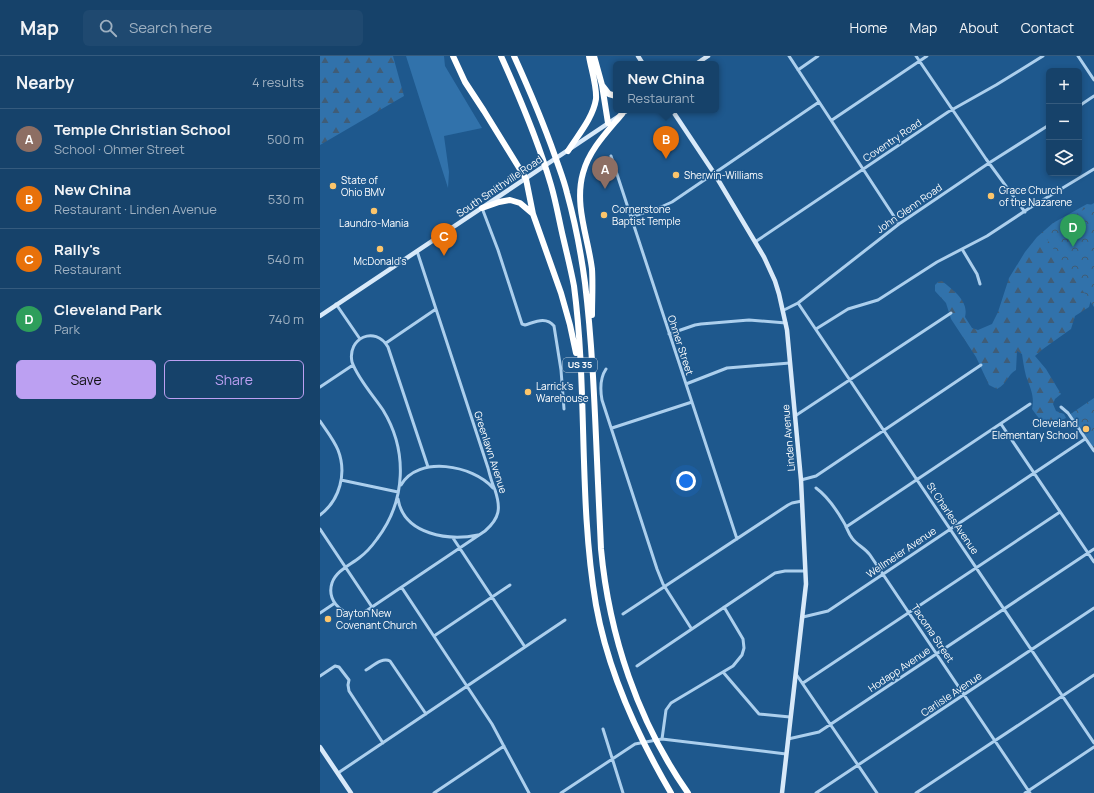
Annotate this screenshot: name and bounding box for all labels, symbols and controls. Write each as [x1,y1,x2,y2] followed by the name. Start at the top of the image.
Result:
[83,10,363,46] search box
[20,15,59,41] text: Map
[97,17,119,39] icon: search
[129,17,212,38] text: Search here
[850,18,887,37] text: Home
[909,18,937,37] text: Map
[959,18,999,37] text: About
[1021,18,1074,37] text: Contact
[613,61,719,113] popup
[627,68,705,89] text: New China
[1046,68,1082,176] map controls
[1046,68,1082,104] button: +
[16,71,74,94] text: Nearby
[252,73,304,91] text: 4 results
[627,89,695,107] text: Restaurant
[1046,104,1082,140] button: −
[860,115,924,165] street label: Coventry Road
[54,119,231,140] text: Temple Christian School
[653,126,679,159] pin: B
[25,130,33,148] text: A
[267,130,304,148] text: 500 m
[54,140,185,158] text: School · Ohmer Street
[1046,140,1082,176] button: layers
[453,152,545,220] street label: South Smithville Road
[592,156,618,189] pin: A
[684,168,763,182] place label: Sherwin-Williams
[671,170,681,180] marker: Sherwin-Williams
[341,173,385,199] place label: State of Ohio BMV
[54,179,131,200] text: New China
[873,180,945,236] street label: John Glenn Road
[328,181,338,191] marker: State of Ohio BMV
[999,183,1072,209] place label: Grace Church of the Nazarene
[25,190,33,208] text: B
[268,190,304,208] text: 530 m
[986,191,996,201] marker: Grace Church of the Nazarene
[54,200,217,218] text: Restaurant · Linden Avenue
[612,202,681,228] place label: Cornerstone Baptist Temple
[369,206,379,216] marker: Laundro-Mania
[599,210,609,220] marker: Cornerstone Baptist Temple
[1060,214,1086,247] pin: D
[339,216,409,230] place label: Laundro-Mania
[431,223,457,256] pin: C
[54,239,100,260] text: Rally's
[375,244,385,254] marker: McDonald's
[24,250,34,268] text: C
[267,250,304,268] text: 540 m
[354,254,406,268] place label: McDonald's
[54,260,121,278] text: Restaurant
[54,299,161,320] text: Cleveland Park
[24,310,34,328] text: D
[269,310,304,328] text: 740 m
[665,313,697,377] street label: Ohmer Street
[54,320,80,338] text: Park
[563,358,597,372] road number: US 35
[16,360,156,399] button: Save
[164,360,304,399] button: Share
[536,379,589,405] place label: Larrick’s Warehouse
[523,387,533,397] marker: Larrick’s Warehouse
[778,404,798,472] street label: Linden Avenue
[471,409,511,495] street label: Greenlawn Avenue
[992,416,1078,442] place label: Cleveland Elementary School
[1081,424,1091,434] marker: Cleveland Elementary School
[676,471,696,491] your location
[924,479,982,557] street label: St Charles Avenue
[863,523,939,581] street label: Wellmeier Avenue
[908,601,958,665] street label: Tacoma Street
[336,606,417,632] place label: Dayton New Covenant Church
[323,614,333,624] marker: Dayton New Covenant Church
[865,643,933,695] street label: Hodapp Avenue
[918,668,984,720] street label: Carlisle Avenue

